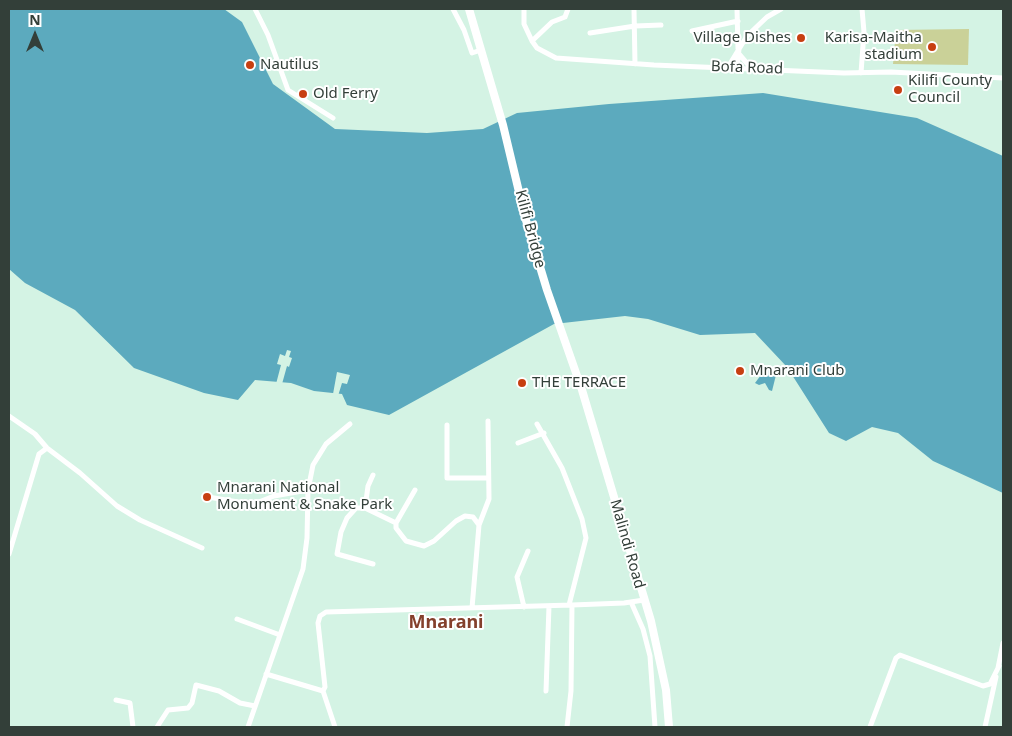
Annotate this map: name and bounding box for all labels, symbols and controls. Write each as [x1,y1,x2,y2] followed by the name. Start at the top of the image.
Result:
[10,10,60,60] north arrow
[29,10,41,29] text: N
[693,29,791,47] place label: Village Dishes
[825,29,922,64] place label: Karisa-Maitha stadium
[795,32,807,44] marker: Village Dishes
[926,41,938,53] marker: Karisa-Maitha stadium
[260,56,319,74] place label: Nautilus
[711,58,783,78] street label: Bofa Road
[244,59,256,71] marker: Nautilus
[908,72,992,107] place label: Kilifi County Council
[892,84,904,96] marker: Kilifi County Council
[313,85,378,103] place label: Old Ferry
[297,88,309,100] marker: Old Ferry
[511,188,549,270] street label: Kilifi Bridge
[750,362,844,380] place label: Mnarani Club
[734,365,746,377] marker: Mnarani Club
[532,374,626,392] place label: THE TERRACE
[516,377,528,389] marker: THE TERRACE
[217,479,392,514] place label: Mnarani National Monument & Snake Park
[201,491,213,503] marker: Mnarani National Monument & Snake Park
[606,497,648,591] street label: Malindi Road
[408,612,484,634] district label: Mnarani

